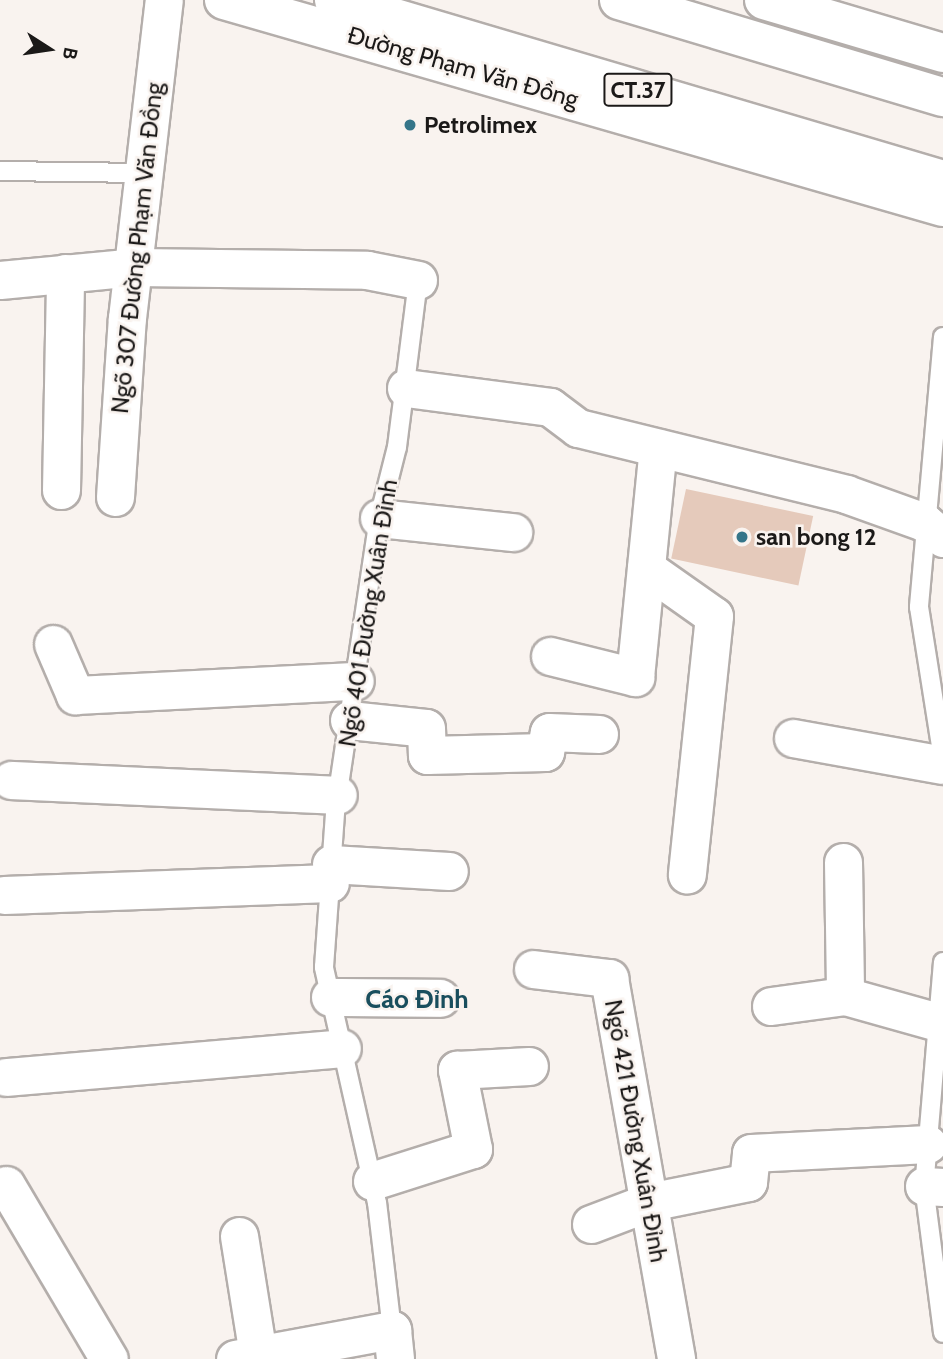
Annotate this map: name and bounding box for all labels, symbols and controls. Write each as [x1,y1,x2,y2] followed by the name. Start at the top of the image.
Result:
[14,14,84,84] north arrow
[344,20,582,114] street label: Đường Phạm Văn Đồng
[58,45,83,62] text: B
[603,71,673,110] road number: CT.37
[105,81,169,415] street label: Ngõ 307 Đường Phạm Văn Đồng
[424,111,537,139] place label: Petrolimex
[402,117,418,133] marker: Petrolimex
[333,477,403,749] street label: Ngõ 401 Đường Xuân Đỉnh
[756,523,876,551] place label: san bong 12
[734,529,750,545] marker: san bong 12
[365,984,469,1016] district label: Cáo Đỉnh
[599,997,673,1265] street label: Ngõ 421 Đường Xuân Đỉnh

